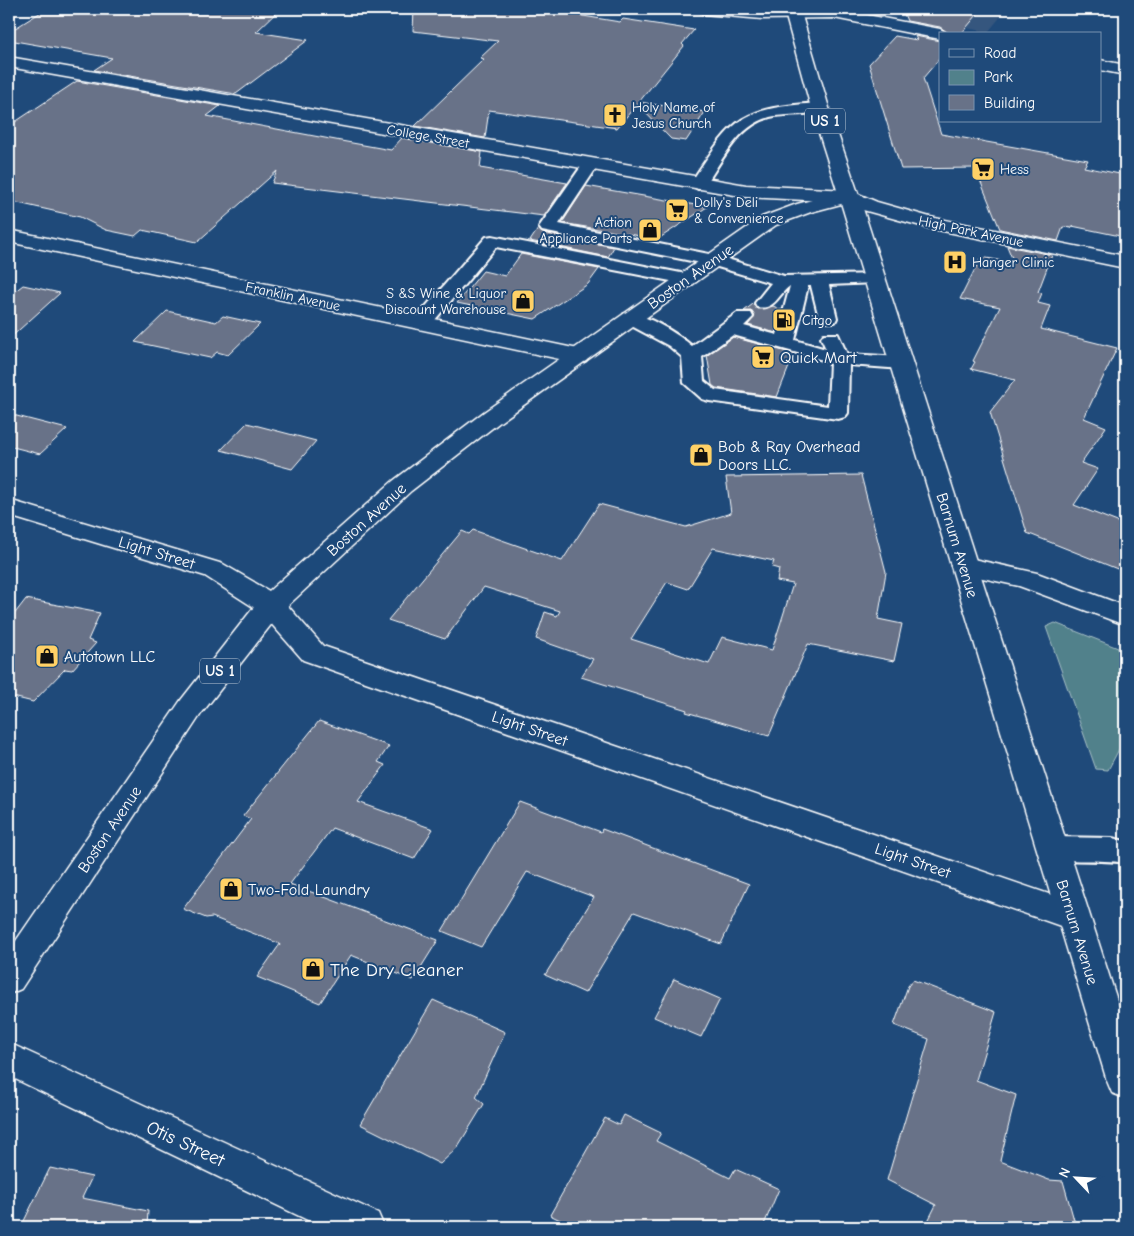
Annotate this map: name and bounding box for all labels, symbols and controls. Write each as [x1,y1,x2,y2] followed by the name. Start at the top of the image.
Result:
[939,32,1102,122] legend
[984,44,1016,62] text: Road
[984,68,1013,86] text: Park
[984,94,1035,112] text: Building
[632,99,716,132] place label: Holy Name of Jesus Church
[602,102,628,128] church icon: Holy Name of Jesus Church
[805,108,845,134] road number: US 1
[385,121,471,152] street label: College Street
[970,156,996,182] supermarket icon: Hess
[1000,161,1029,178] place label: Hess
[694,194,783,227] place label: Dolly's Deli & Convenience
[664,197,690,223] supermarket icon: Dolly's Deli & Convenience
[917,212,1025,251] street label: High Park Avenue
[539,214,632,247] place label: Action Appliance Parts
[637,217,663,243] shop icon: Action Appliance Parts
[644,241,737,313] street label: Boston Avenue
[942,249,968,275] hospital icon: Hanger Clinic
[972,254,1055,271] place label: Hanger Clinic
[244,278,342,315] street label: Franklin Avenue
[385,285,506,318] place label: S &S Wine & Liquor Discount Warehouse
[510,288,536,314] shop icon: S &S Wine & Liquor Discount Warehouse
[771,307,797,333] fuel station icon: Citgo
[802,312,832,329] place label: Citgo
[750,344,776,370] supermarket icon: Quick Mart
[780,349,857,367] place label: Quick Mart
[718,438,860,474] place label: Bob & Ray Overhead Doors LLC.
[688,442,714,468] shop icon: Bob & Ray Overhead Doors LLC.
[323,479,410,560] street label: Boston Avenue
[933,491,982,600] street label: Barnum Avenue
[116,533,197,573] street label: Light Street
[34,643,60,669] shop icon: Autotown LLC
[64,648,156,666] place label: Autotown LLC
[200,658,240,684] road number: US 1
[490,708,570,750] street label: Light Street
[74,783,145,876] street label: Boston Avenue
[873,840,953,882] street label: Light Street
[218,876,244,902] shop icon: Two-Fold Laundry
[1053,878,1102,987] street label: Barnum Avenue
[248,881,370,899] place label: Two-Fold Laundry
[300,956,326,982] shop icon: The Dry Cleaner
[330,959,463,981] place label: The Dry Cleaner
[143,1116,229,1172] street label: Otis Street
[1052,1154,1102,1204] north arrow
[1055,1165,1074,1180] text: N

